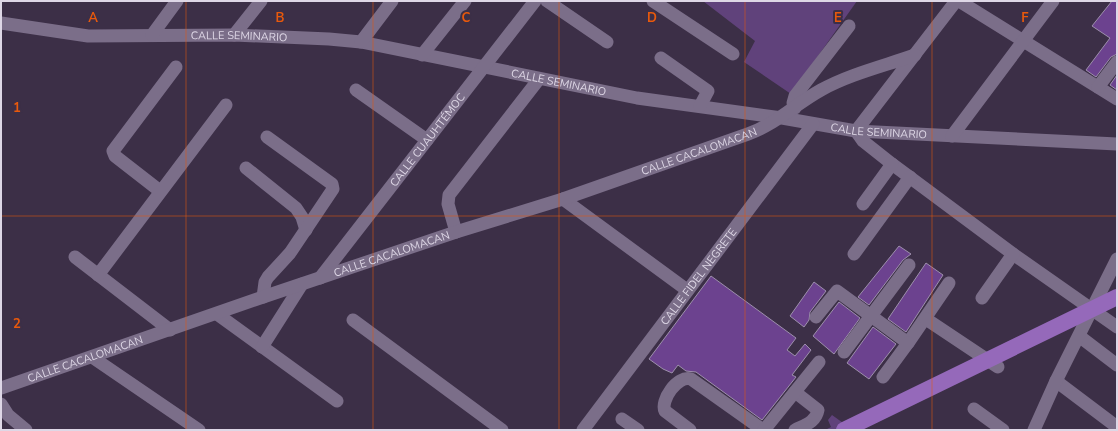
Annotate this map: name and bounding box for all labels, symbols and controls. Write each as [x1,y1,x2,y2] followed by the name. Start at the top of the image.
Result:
[88,9,98,27] text: A
[276,9,285,27] text: B
[462,9,471,27] text: C
[647,9,657,27] text: D
[834,9,842,27] text: E
[1021,9,1029,27] text: F
[191,27,288,45] street label: CALLE SEMINARIO
[510,65,608,99] street label: CALLE SEMINARIO
[386,90,468,190] street label: CALLE CUAUHTÉMOC
[13,99,21,117] text: 1
[829,119,927,142] street label: CALLE SEMINARIO
[639,124,759,178] street label: CALLE CACALOMACAN
[657,225,740,328] street label: CALLE FIDEL NEGRETE
[332,227,452,280] street label: CALLE CACALOMACAN
[13,315,21,333] text: 2
[25,332,145,386] street label: CALLE CACALOMACAN

